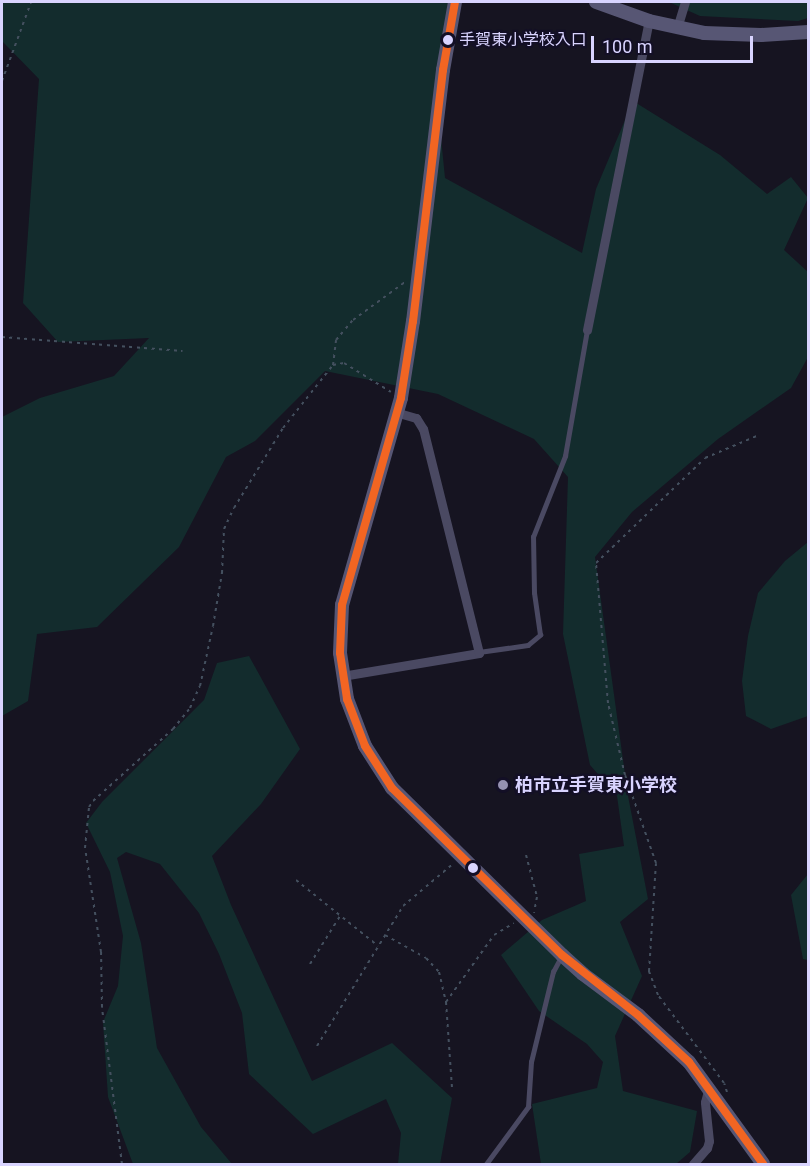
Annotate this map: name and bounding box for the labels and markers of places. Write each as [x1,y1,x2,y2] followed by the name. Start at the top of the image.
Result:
[459,30,587,50] place label: 手賀東小学校入口
[442,34,454,46] marker: 手賀東小学校入口
[515,774,677,796] place label: 柏市立手賀東小学校
[496,778,510,792] marker: 柏市立手賀東小学校
[467,862,479,874] unlabelled marker

